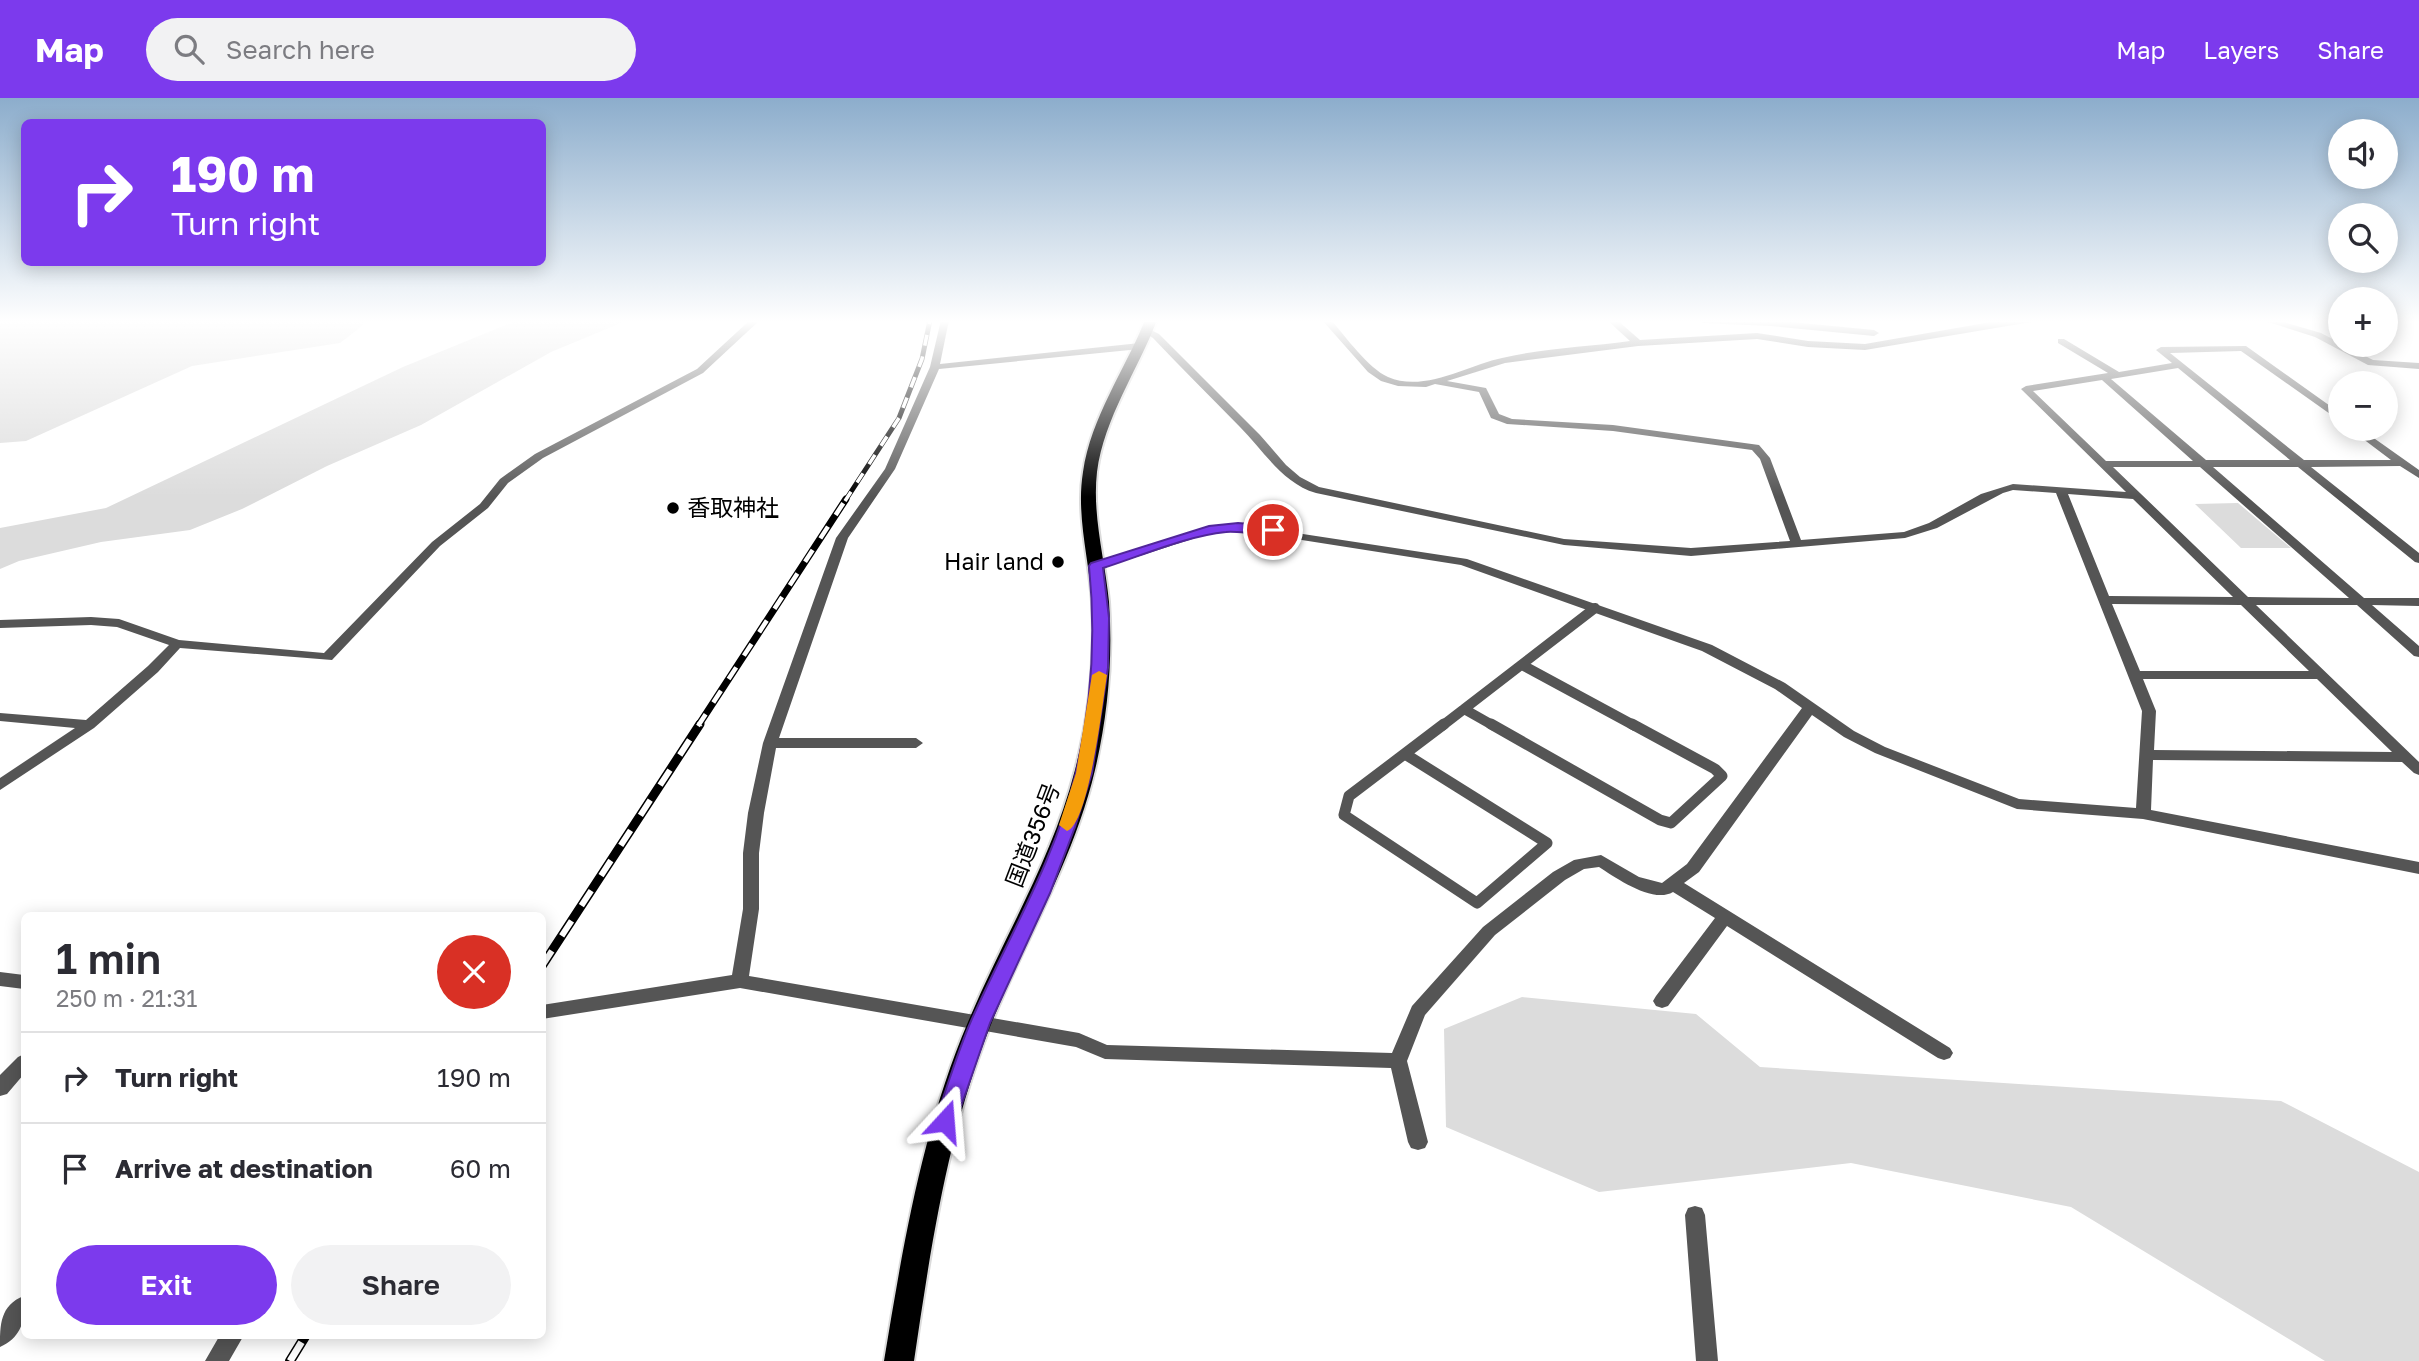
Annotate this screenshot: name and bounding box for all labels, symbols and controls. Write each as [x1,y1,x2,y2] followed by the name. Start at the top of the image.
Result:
[146,18,636,81] search box
[35,30,104,69] text: Map
[170,30,208,68] icon: search
[226,34,375,65] text: Search here
[2116,35,2165,64] text: Map
[2203,35,2279,64] text: Layers
[2317,35,2384,64] text: Share
[2328,119,2398,441] map controls
[2328,119,2398,189] button: sound
[171,144,314,203] text: 190 m
[56,147,147,238] icon: right
[2328,203,2398,273] button: search
[171,204,320,242] text: Turn right
[2328,287,2398,357] button: +
[2328,371,2398,441] button: −
[687,493,779,521] place label: 香取神社
[665,500,681,516] marker: 香取神社
[1243,500,1303,560] pin
[1254,511,1292,549] icon: arrive
[944,547,1044,575] place label: Hair land
[1050,554,1066,570] marker: Hair land
[999,778,1065,891] street label: 国道356号
[56,933,161,983] text: 1 min
[437,935,511,1009] button: close
[56,984,197,1012] text: 250 m · 21:31
[56,1059,94,1097] icon: right
[115,1062,238,1093] text: Turn right
[437,1062,511,1093] text: 190 m
[908,1084,982,1158] position arrow
[56,1150,94,1188] icon: arrive
[115,1153,373,1184] text: Arrive at destination
[450,1153,511,1184] text: 60 m
[56,1245,277,1325] button: Exit
[291,1245,511,1325] button: Share

